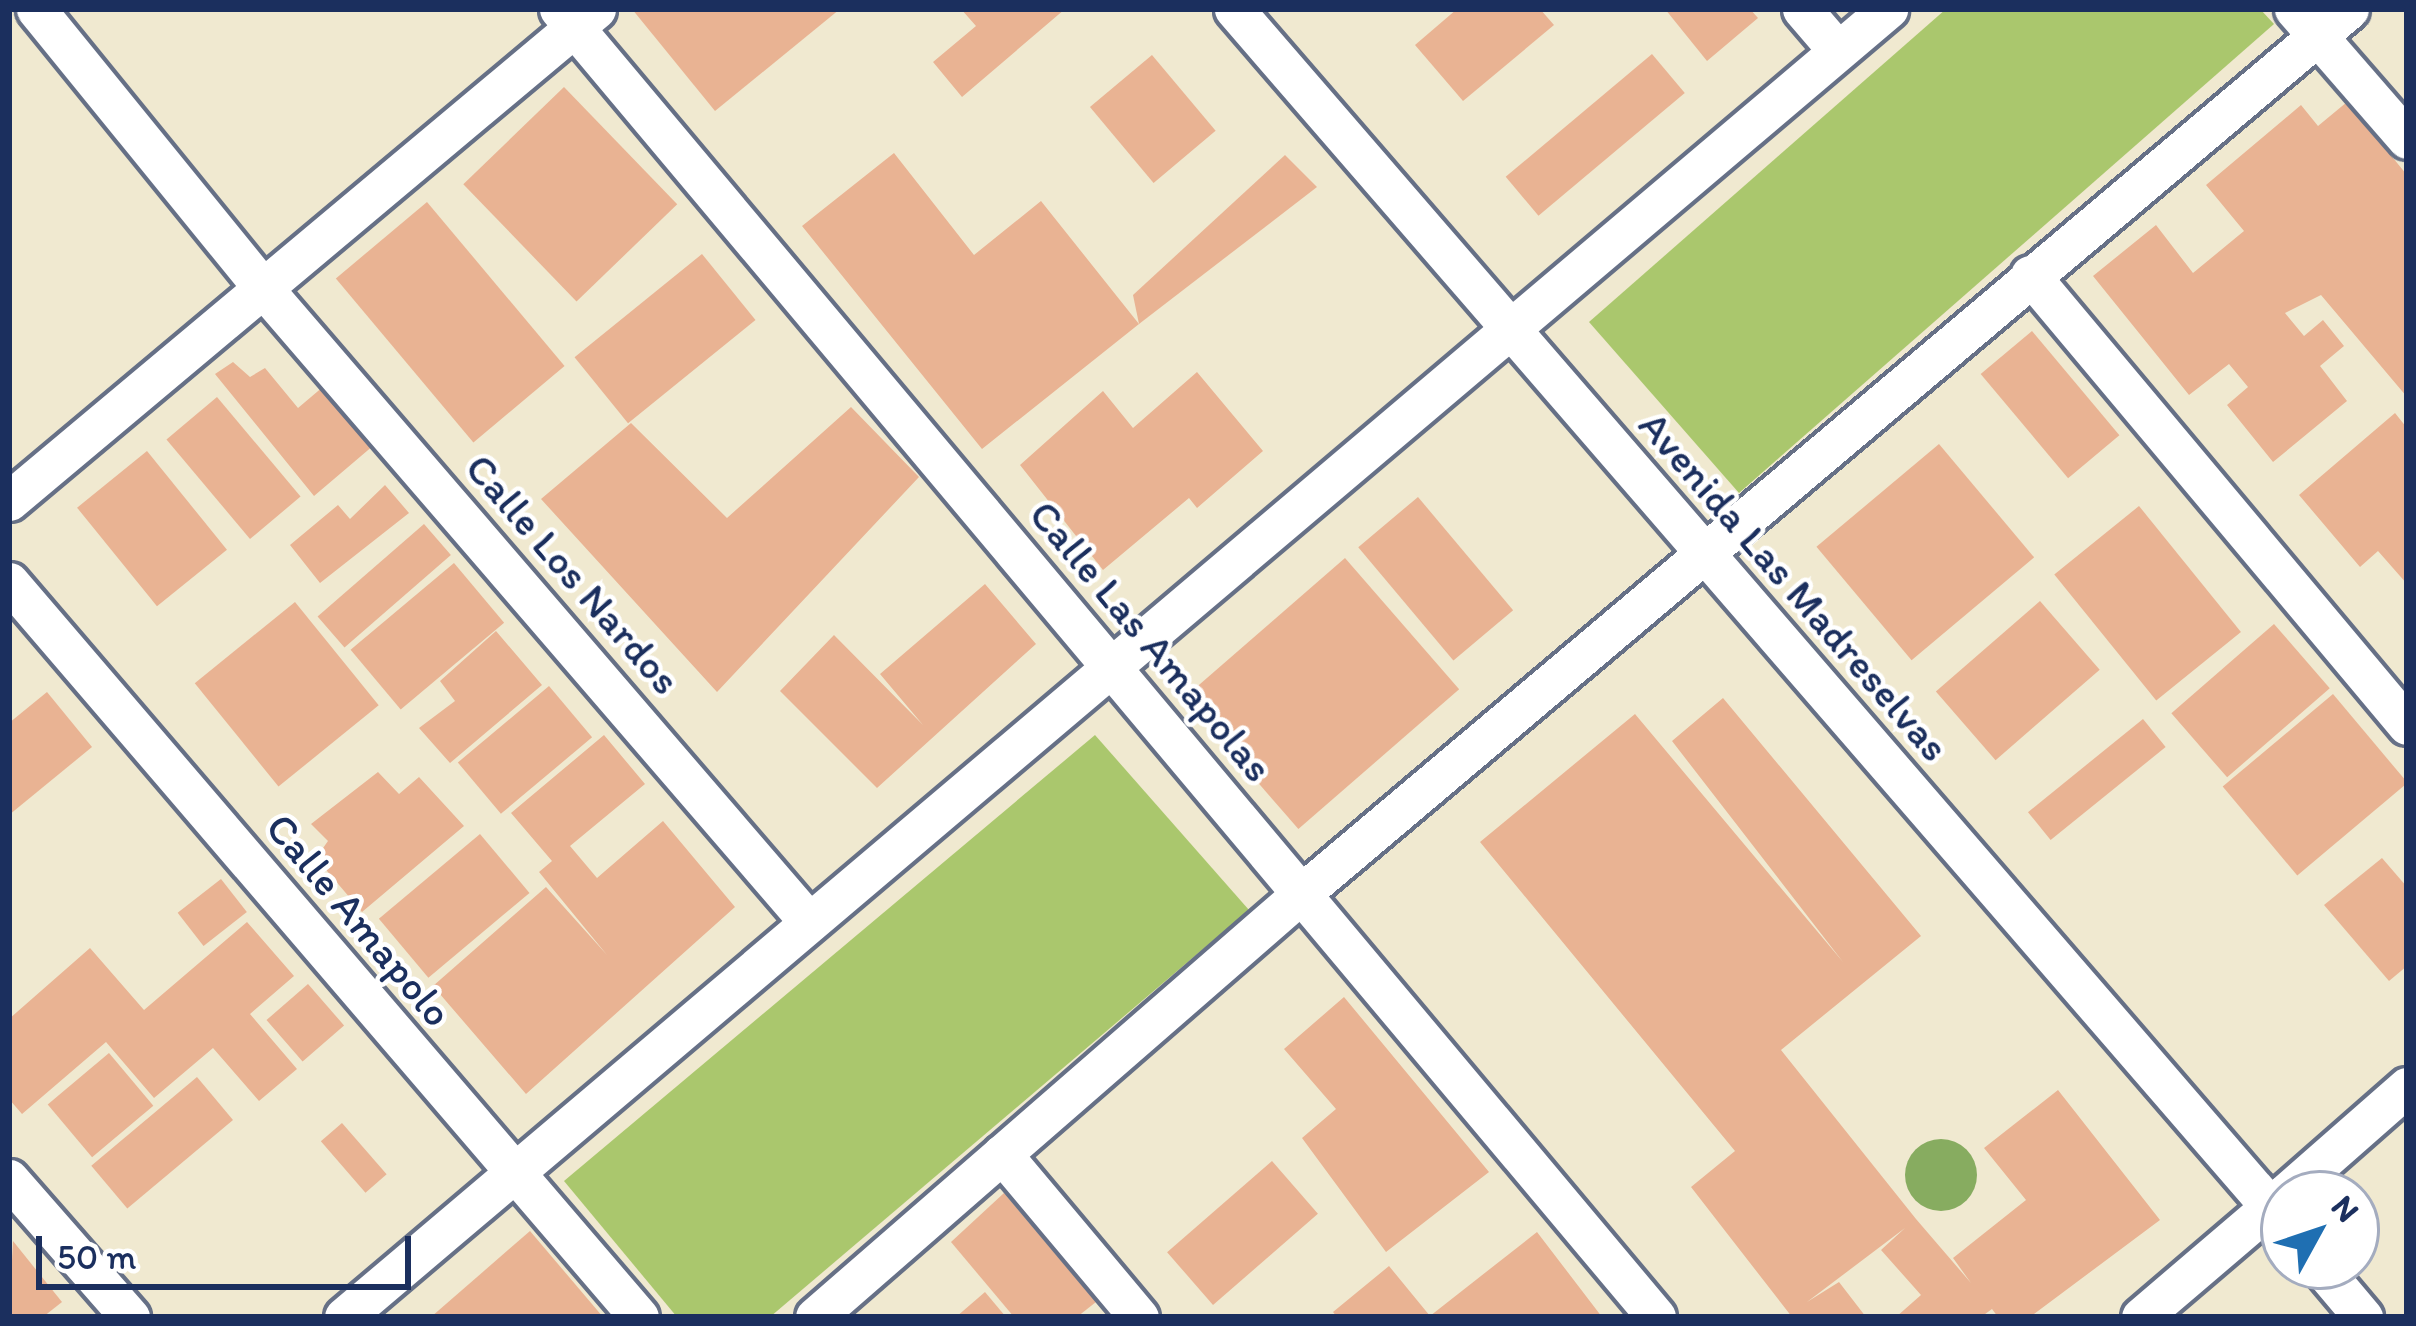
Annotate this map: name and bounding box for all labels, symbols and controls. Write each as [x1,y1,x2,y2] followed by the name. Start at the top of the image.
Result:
[1628,400,1960,772] street label: Avenida Las Madreselvas
[455,443,691,705] street label: Calle Los Nardos
[1019,490,1283,792] street label: Calle Las Amapolas
[256,804,462,1036] street label: Calle Amapolo
[2260,1170,2380,1290] north arrow
[2324,1187,2368,1230] text: N
[42,1212,417,1286] scale bar
[57,1235,136,1278] text: 50 m

